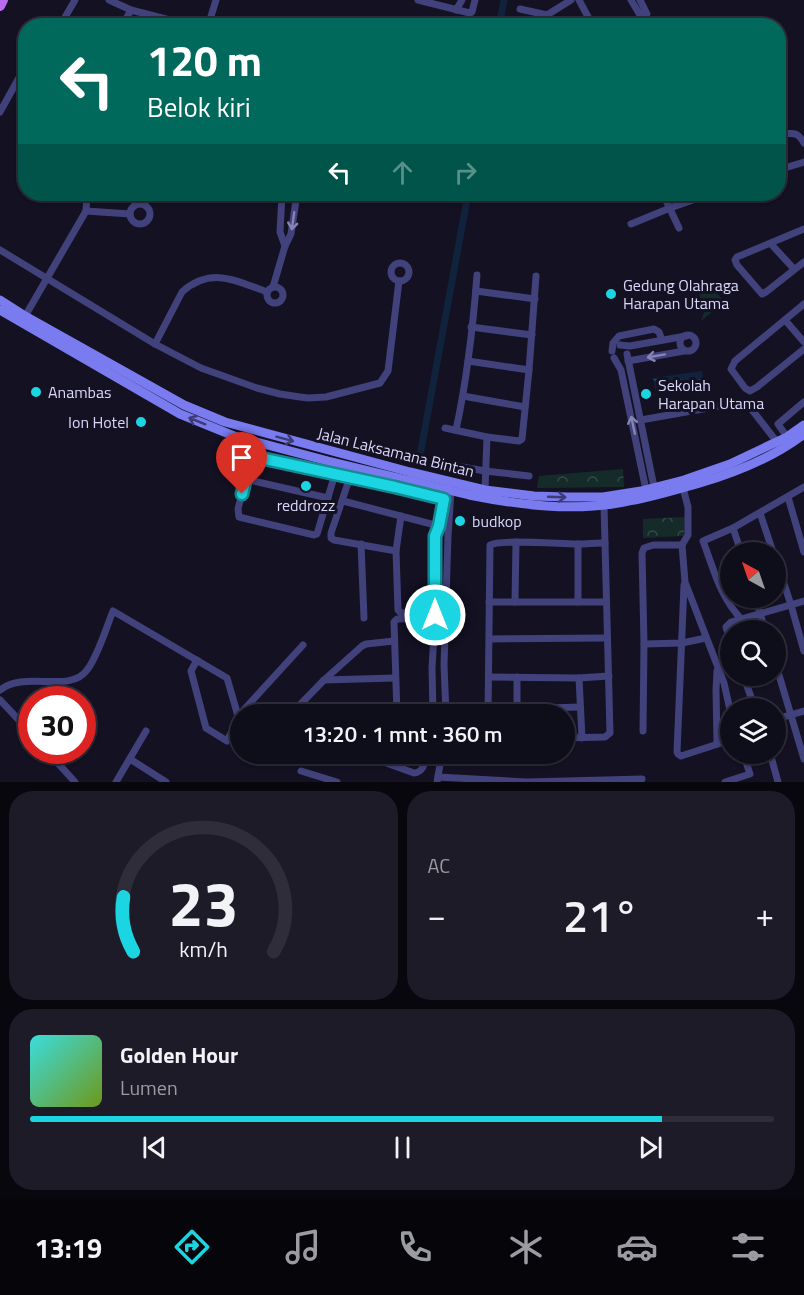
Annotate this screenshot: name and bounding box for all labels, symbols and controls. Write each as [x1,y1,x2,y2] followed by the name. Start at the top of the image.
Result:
[147,28,262,92] text: 120 m
[48,42,126,120] icon: left
[147,86,251,127] text: Belok kiri
[323,156,356,189] icon: left
[386,156,419,189] icon: ahead
[449,156,482,189] icon: right
[287,210,298,230] one-way arrow
[623,273,739,315] place label: Gedung Olahraga Harapan Utama
[604,287,618,301] marker: Gedung Olahraga Harapan Utama
[647,351,667,362] one-way arrow
[658,373,764,415] place label: Sekolah Harapan Utama
[48,380,111,404] place label: Anambas
[29,385,43,399] marker: Anambas
[639,387,653,401] marker: Sekolah Harapan Utama
[68,410,129,434] place label: Ion Hotel
[134,415,148,429] marker: Ion Hotel
[188,415,207,426] one-way arrow
[626,416,638,435] one-way arrow
[315,421,477,483] street label: Jalan Laksamana Bintan
[216,432,267,494] pin
[276,433,295,445] one-way arrow
[225,441,258,474] icon: arrive
[299,479,313,493] marker: reddrozz
[547,491,567,503] one-way arrow
[277,493,335,517] place label: reddrozz
[472,509,522,533] place label: budkop
[453,514,467,528] marker: budkop
[720,542,786,608] north arrow
[720,542,786,764] map controls
[403,583,467,647] position arrow
[720,620,786,686] button: search
[18,686,96,764] speed limit sign: 30
[720,698,786,764] button: layers
[302,717,503,751] text: 13:20 · 1 mnt · 360 m
[428,850,450,881] text: AC
[168,855,238,950] text: 23
[563,881,639,949] text: 21°
[428,890,446,940] text: −
[756,890,774,940] text: +
[179,934,228,966] text: km/h
[120,1038,238,1072] text: Golden Hour
[120,1072,178,1103] text: Lumen
[138,1131,171,1164] icon: previous
[386,1131,419,1164] icon: pause
[634,1131,667,1164] icon: next
[171,1226,213,1268] icon: directions
[282,1226,324,1268] icon: music
[394,1226,436,1268] icon: phone
[505,1226,547,1268] icon: climate
[616,1226,658,1268] icon: car
[727,1226,769,1268] icon: filters
[35,1227,102,1268] text: 13:19

